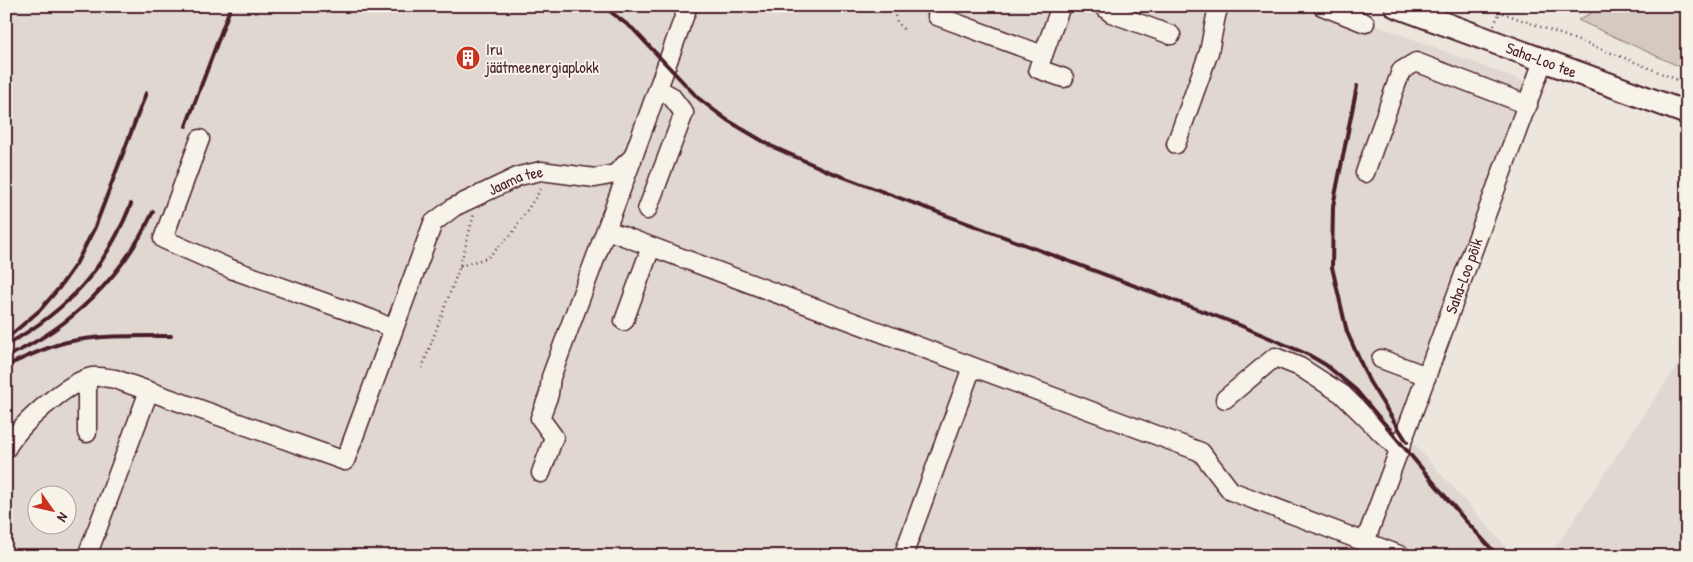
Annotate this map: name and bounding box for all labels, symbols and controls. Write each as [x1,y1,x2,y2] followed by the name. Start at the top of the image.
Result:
[1503,36,1581,83] street label: Saha-Loo tee
[484,38,599,78] place label: Iru jäätmeenergiaplokk
[455,45,481,71] building icon: Iru jäätmeenergiaplokk
[484,160,546,200] street label: Jaama tee
[1440,234,1488,317] street label: Saha-Loo põik
[28,484,78,534] north arrow
[53,509,73,526] text: N

